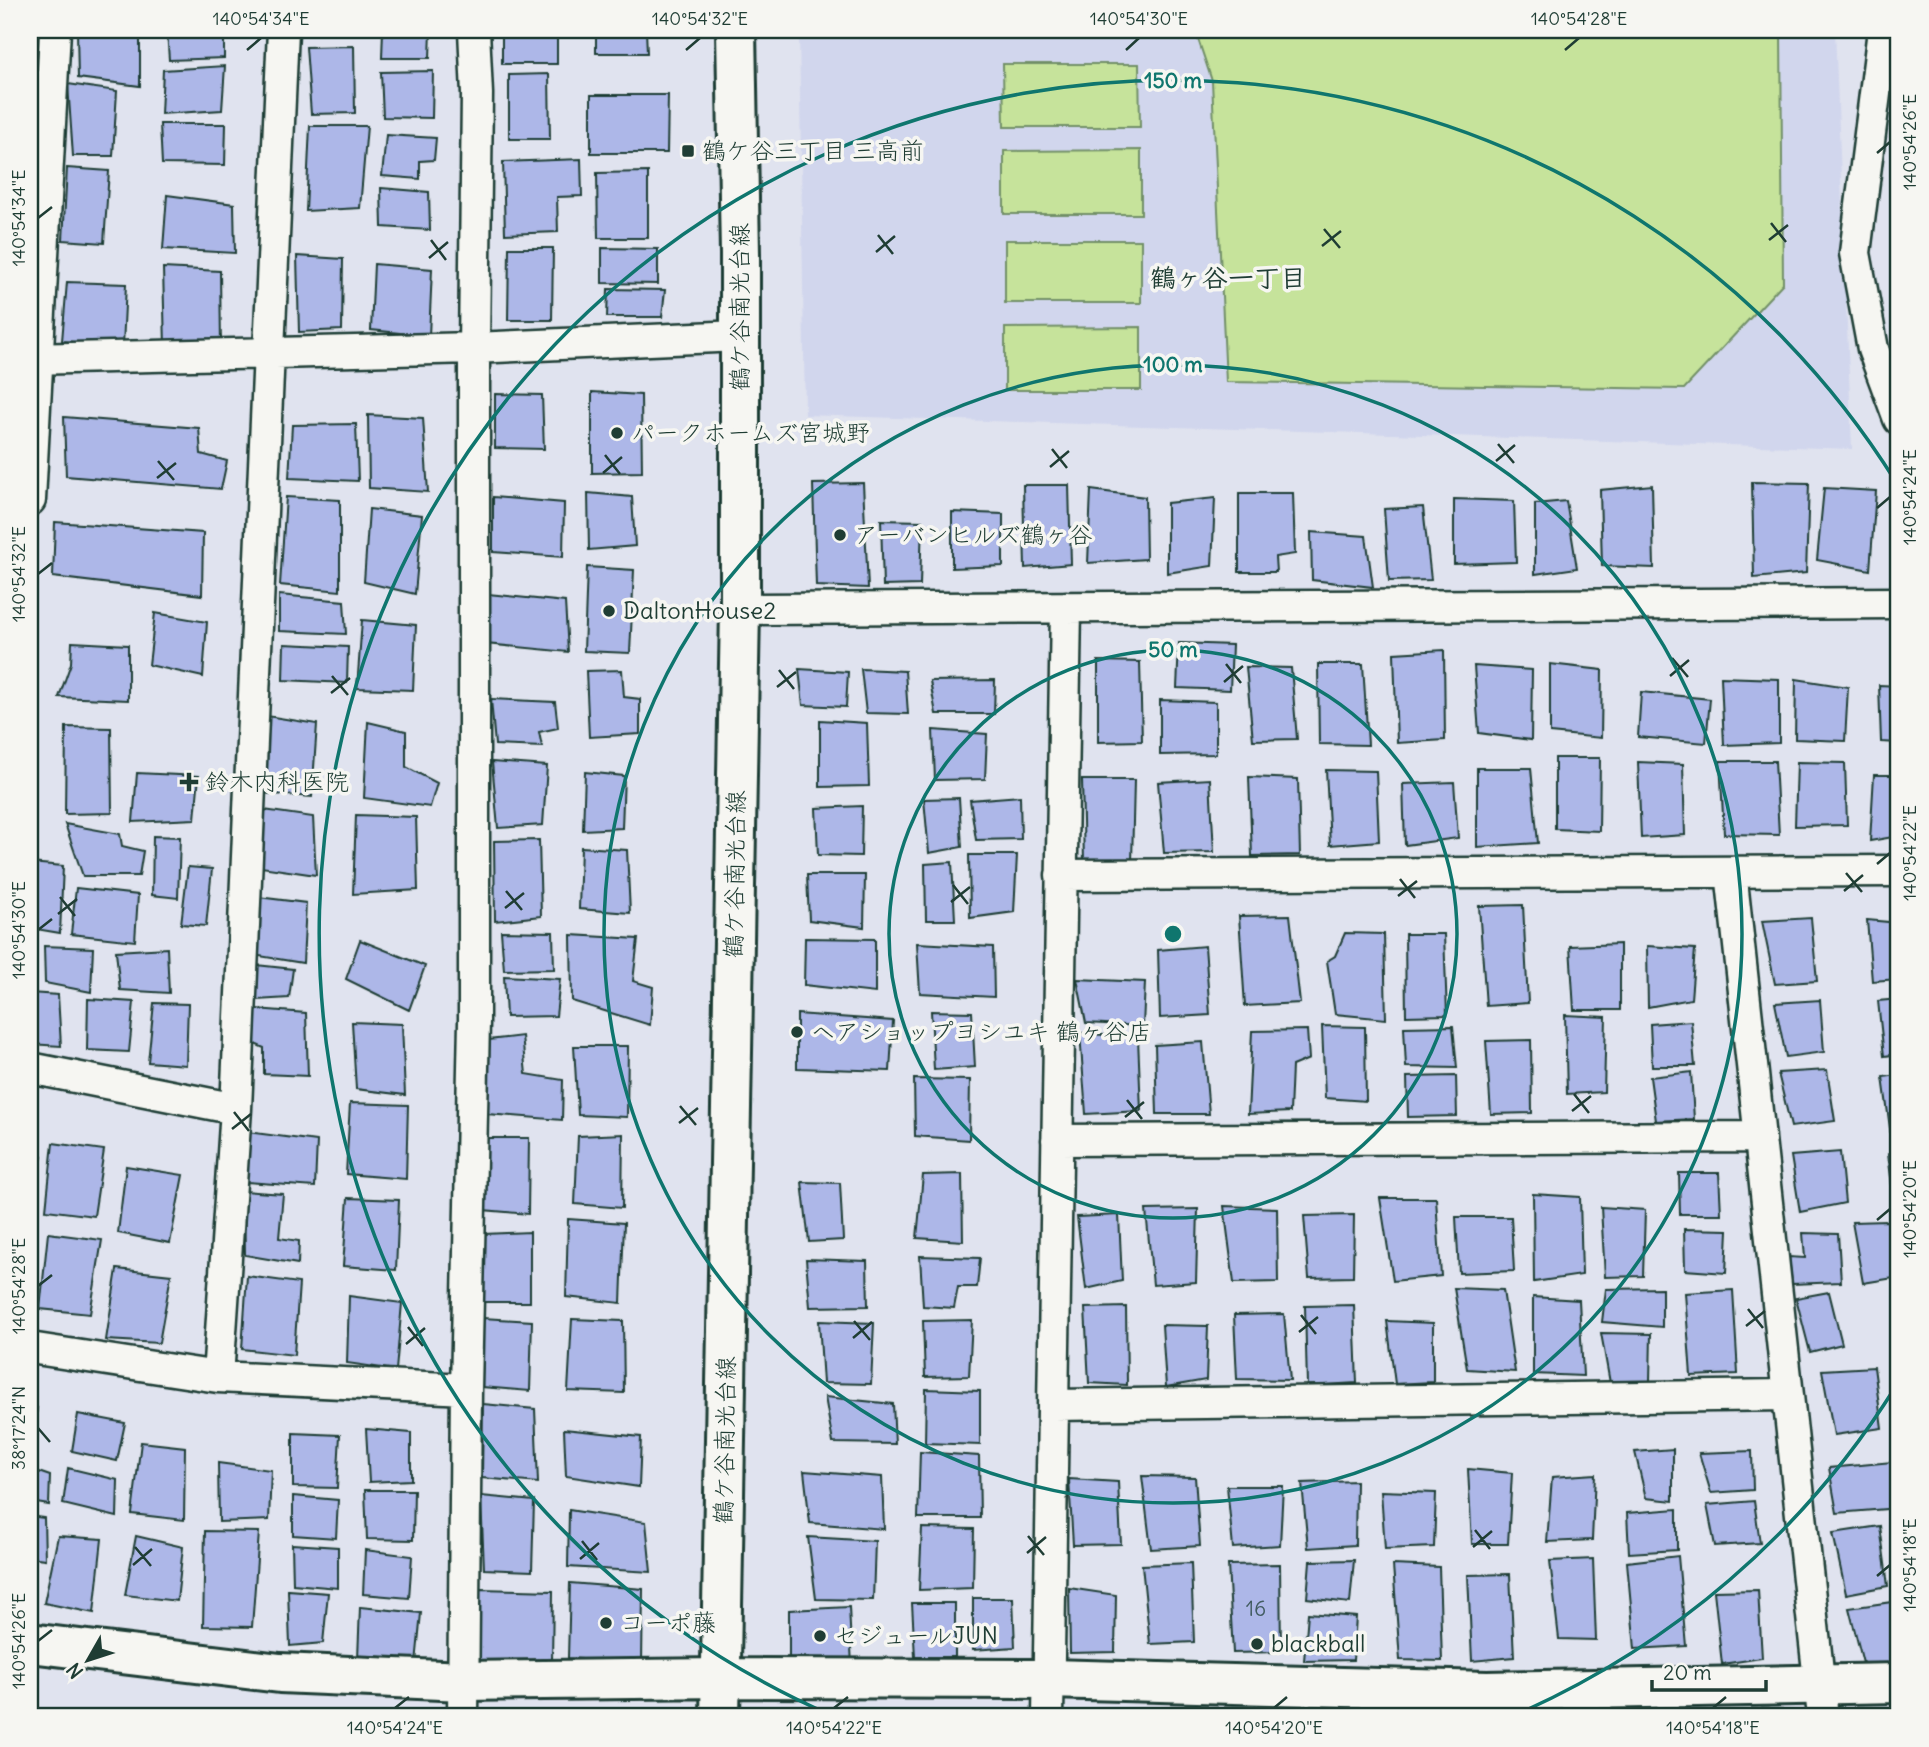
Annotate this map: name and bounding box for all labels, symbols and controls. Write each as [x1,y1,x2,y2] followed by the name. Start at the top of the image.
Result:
[213,7,309,30] text: 140°54'34"E
[652,7,748,30] text: 140°54'32"E
[1090,7,1188,30] text: 140°54'30"E
[1531,7,1627,30] text: 140°54'28"E
[1144,67,1202,94] text: 150 m
[1898,94,1921,190] text: 140°54'26"E
[702,135,924,165] place label: 鶴ケ谷三丁目 三高前
[680,143,696,159] marker: 鶴ケ谷三丁目 三高前
[7,170,30,266] text: 140°54'34"E
[724,223,754,391] street label: 鶴ケ谷南光台線
[1150,261,1306,294] district label: 鶴ヶ谷一丁目
[1143,351,1203,378] text: 100 m
[631,417,870,447] place label: パークホームズ宮城野
[609,425,625,441] marker: パークホームズ宮城野
[1898,449,1921,545] text: 140°54'24"E
[854,519,1093,549] place label: アーバンヒルズ鶴ヶ谷
[7,526,30,622] text: 140°54'32"E
[832,527,848,543] marker: アーバンヒルズ鶴ヶ谷
[623,595,776,625] place label: DaltonHouse2
[601,603,617,619] marker: DaltonHouse2
[1148,636,1198,663] text: 50 m
[205,766,349,796] place label: 鈴木内科医院
[179,772,199,792] marker: 鈴木内科医院
[718,790,750,958] street label: 鶴ケ谷南光台線
[1898,805,1921,901] text: 140°54'22"E
[7,881,30,979] text: 140°54'30"E
[1161,922,1185,946] centre of rings
[811,1016,1152,1046] place label: ヘアショップヨシユキ 鶴ヶ谷店
[789,1024,805,1040] marker: ヘアショップヨシユキ 鶴ヶ谷店
[1898,1160,1921,1258] text: 140°54'20"E
[7,1238,30,1334] text: 140°54'28"E
[708,1356,740,1524] street label: 鶴ケ谷南光台線
[7,1386,30,1470] text: 38°17'24"N
[1898,1518,1921,1612] text: 140°54'18"E
[7,1593,30,1689] text: 140°54'26"E
[1246,1595,1266,1622] house number: 16
[620,1607,716,1637] place label: コーポ藤
[598,1615,614,1631] marker: コーポ藤
[834,1620,998,1650] place label: セジュールJUN
[52,1624,122,1694] north arrow
[812,1628,828,1644] marker: セジュールJUN
[1271,1628,1365,1658] place label: blackball
[1249,1636,1265,1652] marker: blackball
[1652,1649,1766,1693] scale bar
[61,1658,88,1683] text: N
[1663,1659,1712,1686] text: 20 m
[347,1716,443,1739] text: 140°54'24"E
[786,1716,882,1739] text: 140°54'22"E
[1225,1716,1323,1739] text: 140°54'20"E
[1666,1716,1760,1739] text: 140°54'18"E

